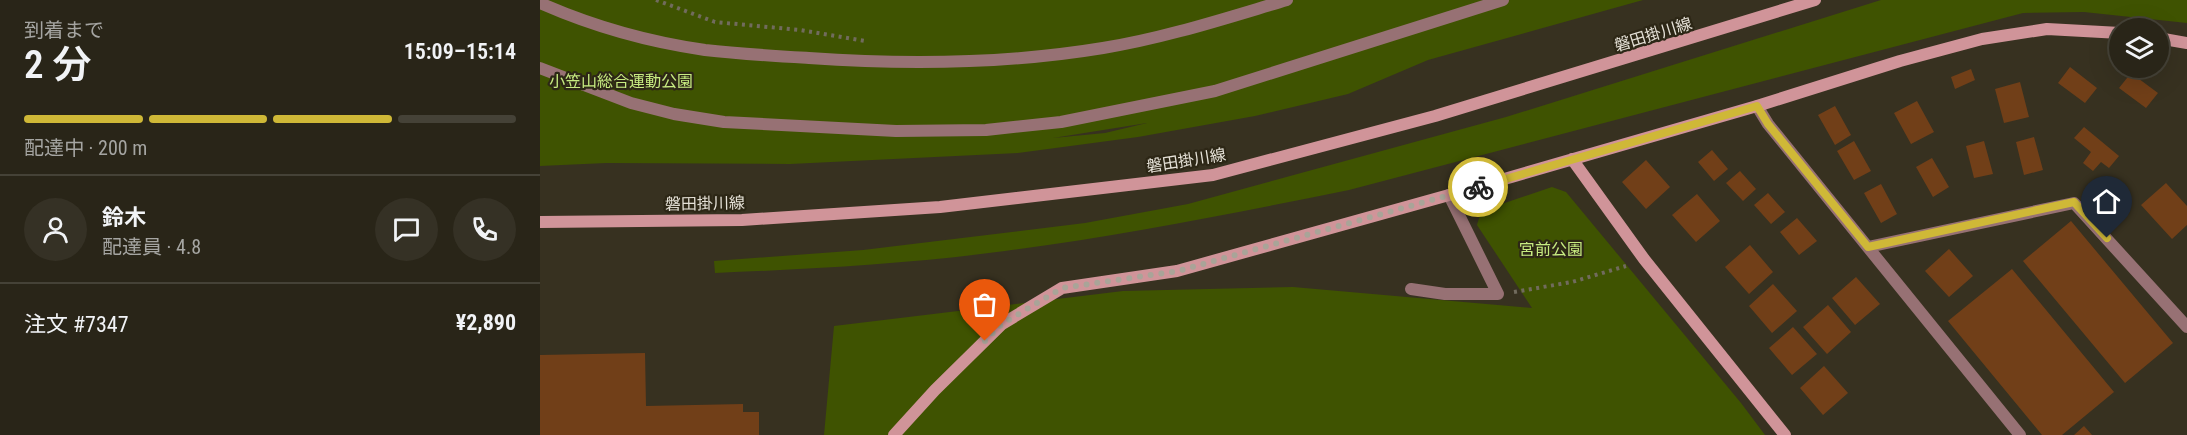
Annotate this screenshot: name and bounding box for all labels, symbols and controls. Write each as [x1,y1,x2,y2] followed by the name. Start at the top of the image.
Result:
[1612,14,1694,55] street label: 磐田掛川線
[24,18,104,42] text: 到着まで
[2109,18,2169,78] map controls
[2109,18,2169,78] button: layers
[404,39,516,64] text: 15:09–15:14
[24,42,92,88] text: 2 分
[549,72,693,91] park label: 小笠山総合運動公園
[24,136,147,160] text: 配達中 · 200 m
[1145,145,1227,176] street label: 磐田掛川線
[1448,157,1508,217] courier
[1462,171,1495,204] icon: bike
[2081,176,2132,238] pin
[2090,185,2123,218] icon: home
[665,193,745,214] street label: 磐田掛川線
[24,198,87,261] button: person
[375,198,438,261] button: chat
[453,198,516,261] button: phone
[102,205,146,230] text: 鈴木
[102,235,201,259] text: 配達員 · 4.8
[1519,240,1583,259] park label: 宮前公園
[959,279,1010,341] pin
[968,288,1001,321] icon: bag
[456,310,516,335] text: ¥2,890
[24,312,129,337] text: 注文 #7347

